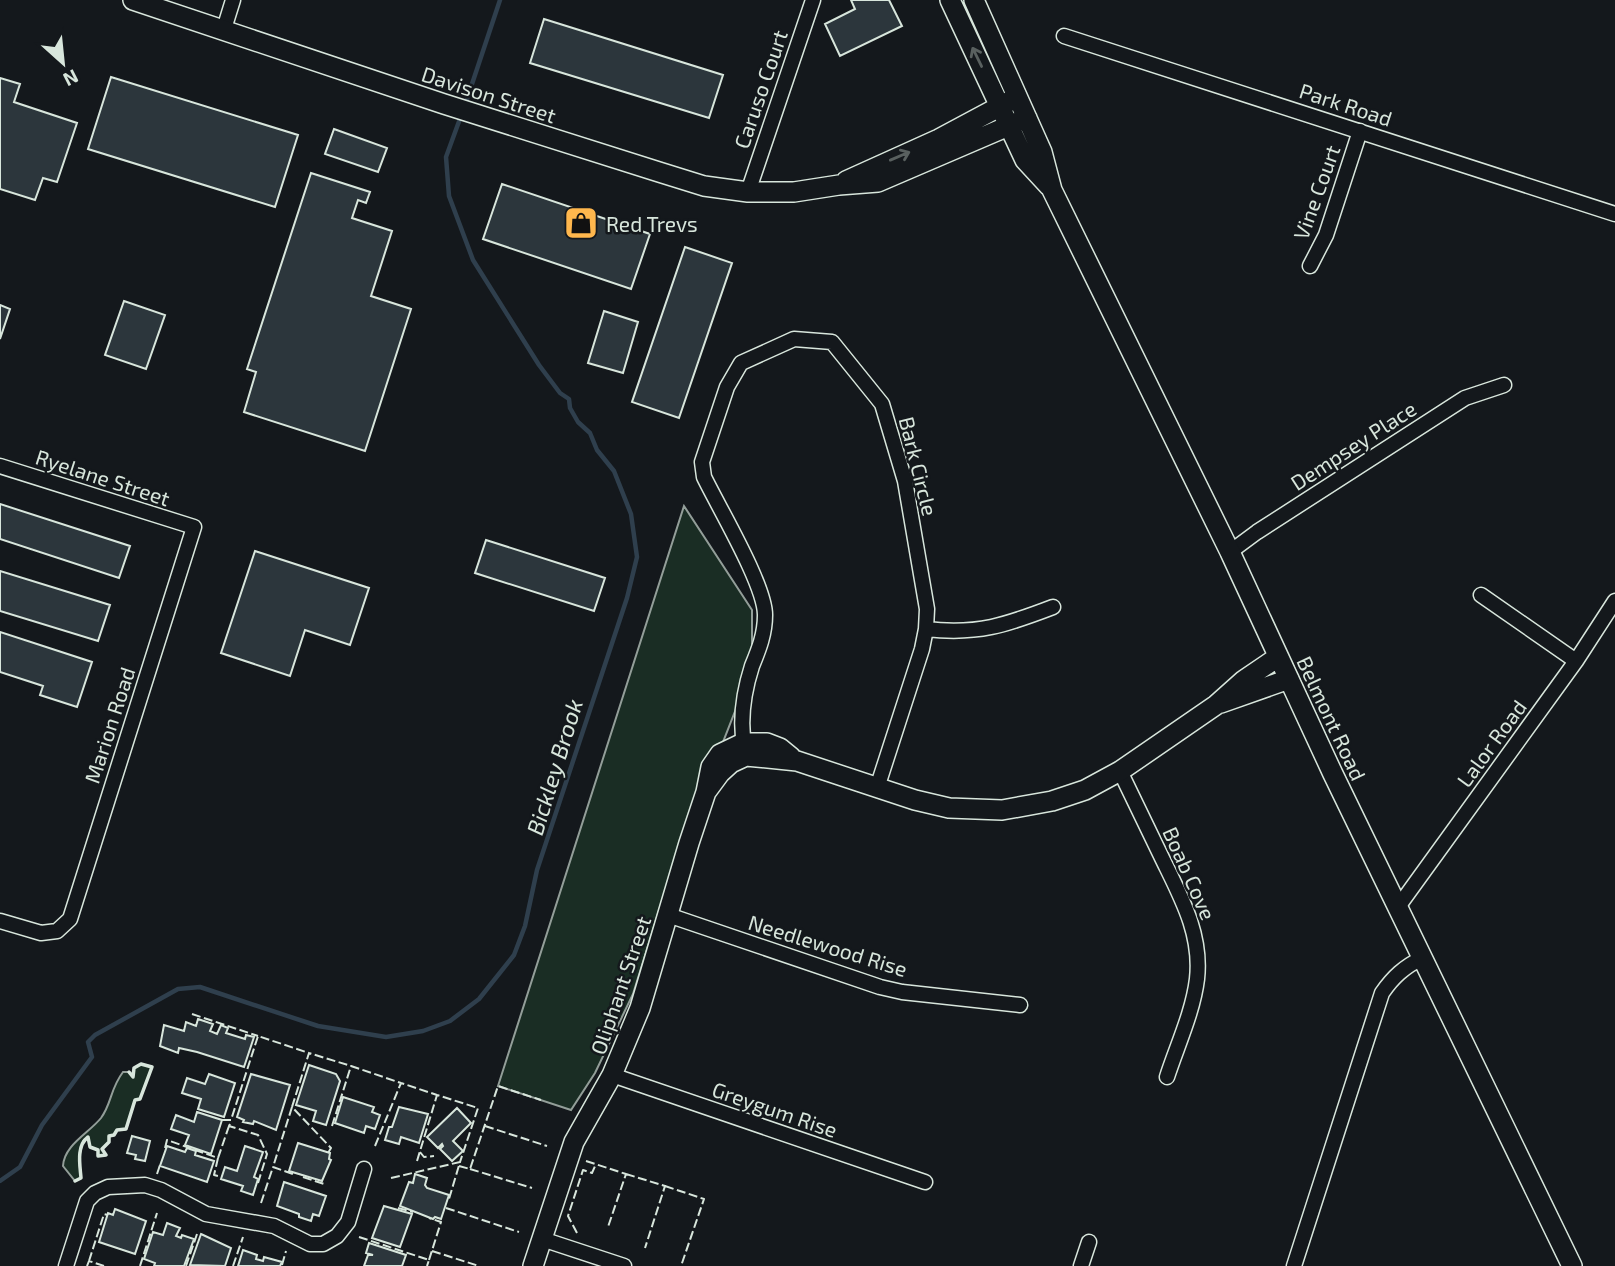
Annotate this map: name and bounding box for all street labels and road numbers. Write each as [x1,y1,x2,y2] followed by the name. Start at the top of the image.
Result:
[728,27,792,151] street label: Caruso Court
[419,61,559,127] street label: Davison Street
[1297,77,1395,131] street label: Park Road
[1287,141,1345,243] street label: Vine Court
[1286,395,1420,495] street label: Dempsey Place
[895,414,943,518] street label: Bark Circle
[33,444,173,510] street label: Ryelane Street
[1292,652,1372,784] street label: Belmont Road
[78,664,140,786] street label: Marion Road
[1451,695,1531,791] street label: Lalor Road
[1158,823,1222,923] street label: Boab Cove
[746,909,910,981] street label: Needlewood Rise
[585,913,655,1057] street label: Oliphant Street
[709,1076,841,1142] street label: Greygum Rise

